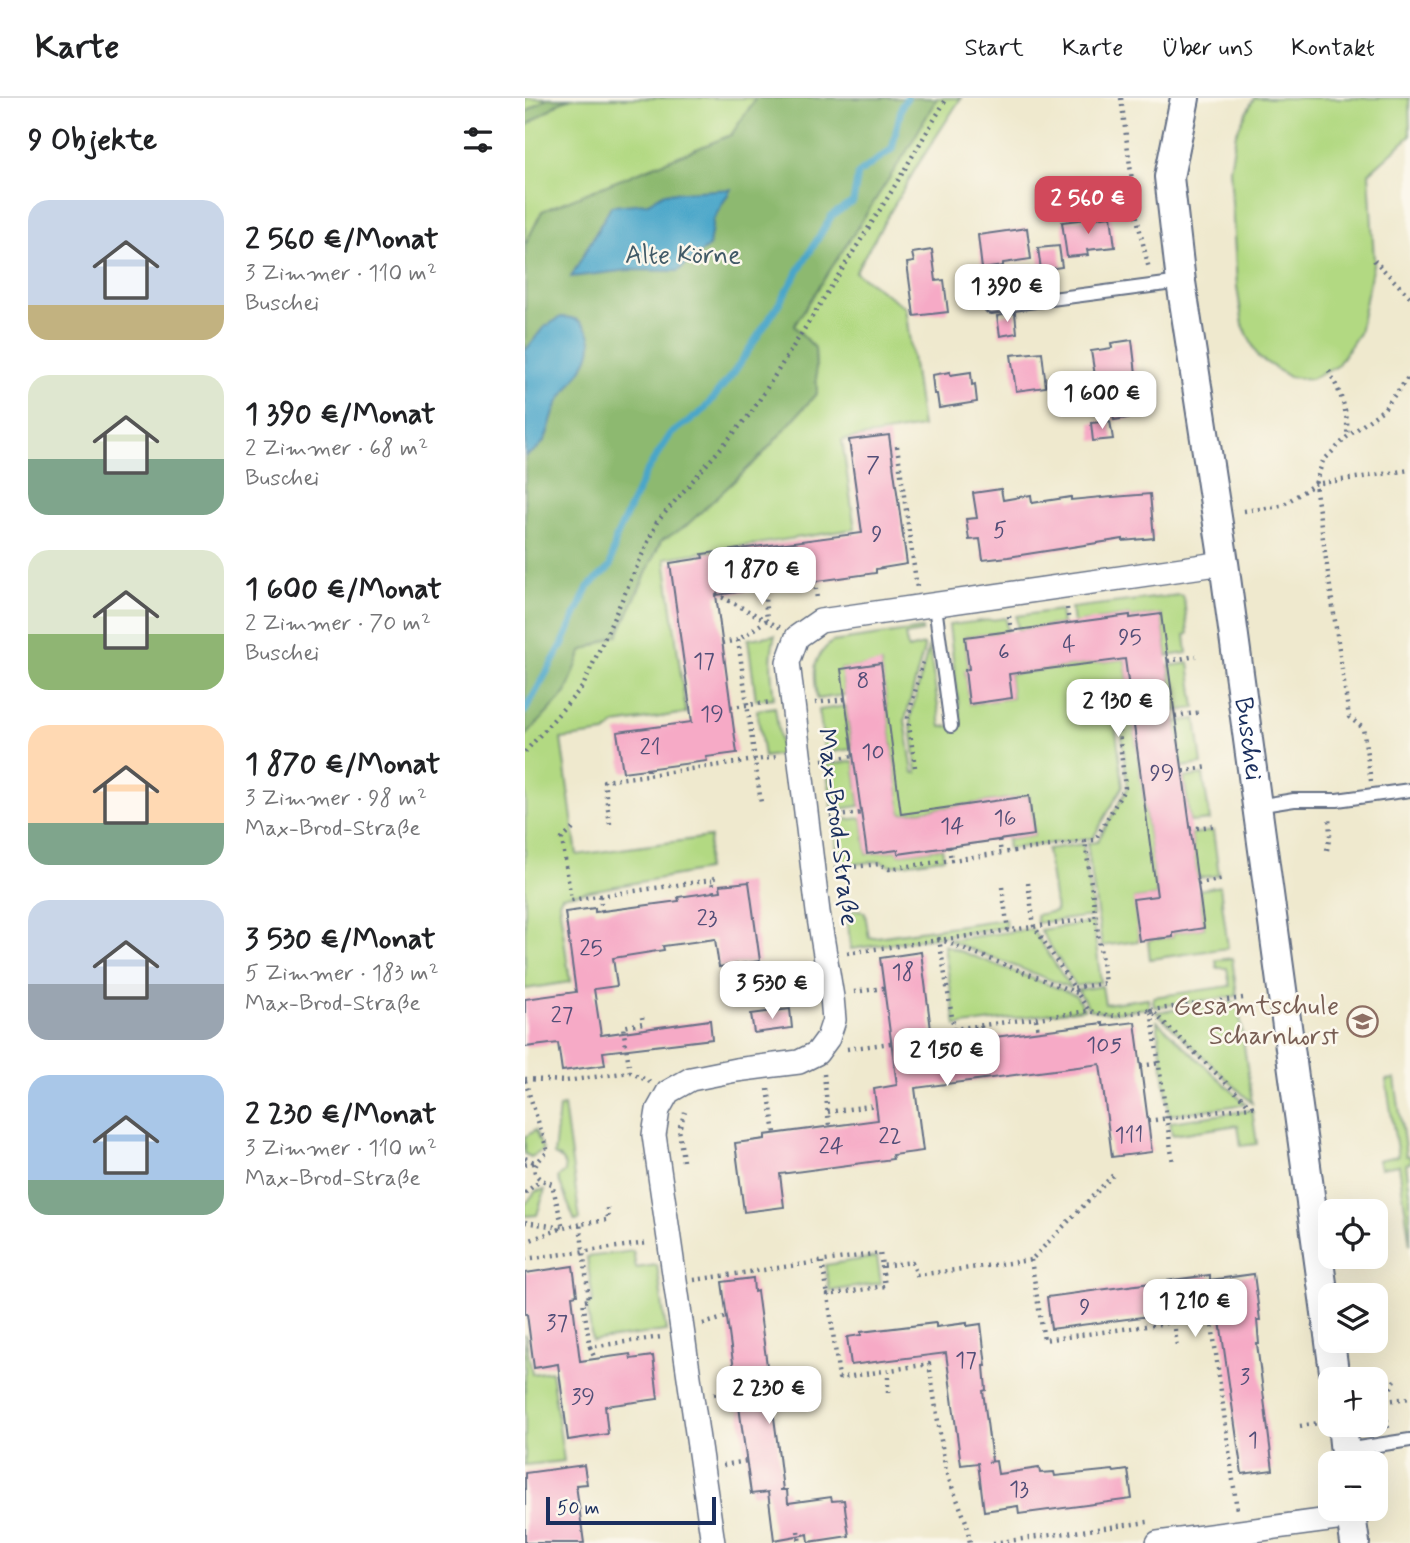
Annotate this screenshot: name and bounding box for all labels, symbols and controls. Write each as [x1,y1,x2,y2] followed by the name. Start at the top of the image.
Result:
[35,26,119,70] text: Karte
[964,33,1024,64] text: Start
[1062,33,1123,64] text: Karte
[1161,33,1253,64] text: Über uns
[1291,33,1375,64] text: Kontakt
[28,121,157,160] text: 9 Objekte
[459,121,497,159] icon: filters
[1023,176,1153,236] pin: 2 560 €
[1051,184,1125,214] text: 2 560 €
[245,220,438,259] text: 2 560 €/Monat
[84,228,168,312] icon: home
[625,239,741,273] park label: Alte Körne
[245,259,437,289] text: 3 Zimmer · 110 m²
[942,264,1072,324] pin: 1 390 €
[971,272,1043,302] text: 1 390 €
[245,289,319,319] text: Buschei
[1037,372,1167,431] pin: 1 600 €
[1063,379,1141,409] text: 1 600 €
[245,395,435,434] text: 1 390 €/Monat
[84,403,168,487] icon: home
[245,434,428,464] text: 2 Zimmer · 68 m²
[866,451,880,481] house number: 7
[245,464,319,494] text: Buschei
[993,516,1007,546] house number: 5
[871,520,883,550] house number: 9
[697,547,827,607] pin: 1 870 €
[724,555,800,585] text: 1 870 €
[245,570,442,609] text: 1 600 €/Monat
[84,578,168,662] icon: home
[245,609,431,639] text: 2 Zimmer · 70 m²
[1118,623,1142,653] house number: 95
[1062,630,1076,660] house number: 4
[998,638,1010,668] house number: 6
[245,639,319,669] text: Buschei
[693,647,715,677] house number: 17
[857,667,869,697] house number: 8
[1053,680,1183,739] pin: 2 130 €
[1083,687,1153,717] text: 2 130 €
[1225,695,1270,783] street label: Buschei
[700,700,724,730] house number: 19
[808,726,866,928] street label: Max-Brod-Straße
[639,733,661,763] house number: 21
[861,738,885,768] house number: 10
[245,745,440,784] text: 1 870 €/Monat
[84,753,168,837] icon: home
[1149,759,1175,789] house number: 99
[245,784,427,814] text: 3 Zimmer · 98 m²
[994,804,1017,834] house number: 16
[940,812,964,842] house number: 14
[245,814,421,844] text: Max-Brod-Straße
[697,904,718,934] house number: 23
[245,920,435,959] text: 3 530 €/Monat
[84,928,168,1012] icon: home
[579,934,603,964] house number: 25
[892,958,914,988] house number: 18
[245,959,439,989] text: 5 Zimmer · 183 m²
[707,962,837,1021] pin: 3 530 €
[736,969,808,999] text: 3 530 €
[245,989,421,1019] text: Max-Brod-Straße
[1173,990,1339,1054] place label: Gesamtschule Scharnhorst
[551,1001,573,1031] house number: 27
[1345,1005,1379,1039] school or university icon: Gesamtschule Scharnhorst
[882,1028,1012,1088] pin: 2 150 €
[1086,1031,1122,1061] house number: 105
[910,1036,984,1066] text: 2 150 €
[245,1095,436,1134] text: 2 230 €/Monat
[84,1103,168,1187] icon: home
[1114,1121,1144,1151] house number: 111
[878,1122,902,1152] house number: 22
[818,1132,844,1162] house number: 24
[245,1134,437,1164] text: 3 Zimmer · 110 m²
[245,1164,421,1194] text: Max-Brod-Straße
[1318,1199,1388,1521] map controls
[1318,1199,1388,1269] button: locate
[1130,1280,1260,1339] pin: 1 210 €
[1318,1283,1388,1353] button: layers
[1159,1287,1231,1317] text: 1 210 €
[1079,1293,1091,1323] house number: 9
[546,1309,568,1339] house number: 37
[955,1346,977,1376] house number: 17
[1240,1363,1250,1393] house number: 3
[704,1366,834,1426] pin: 2 230 €
[1318,1367,1388,1437] button: +
[732,1374,806,1404] text: 2 230 €
[571,1383,595,1413] house number: 39
[1248,1426,1258,1456] house number: 1
[1318,1451,1388,1521] button: −
[1009,1475,1029,1505] house number: 13
[546,1494,716,1526] scale bar
[557,1496,600,1521] text: 50 m

